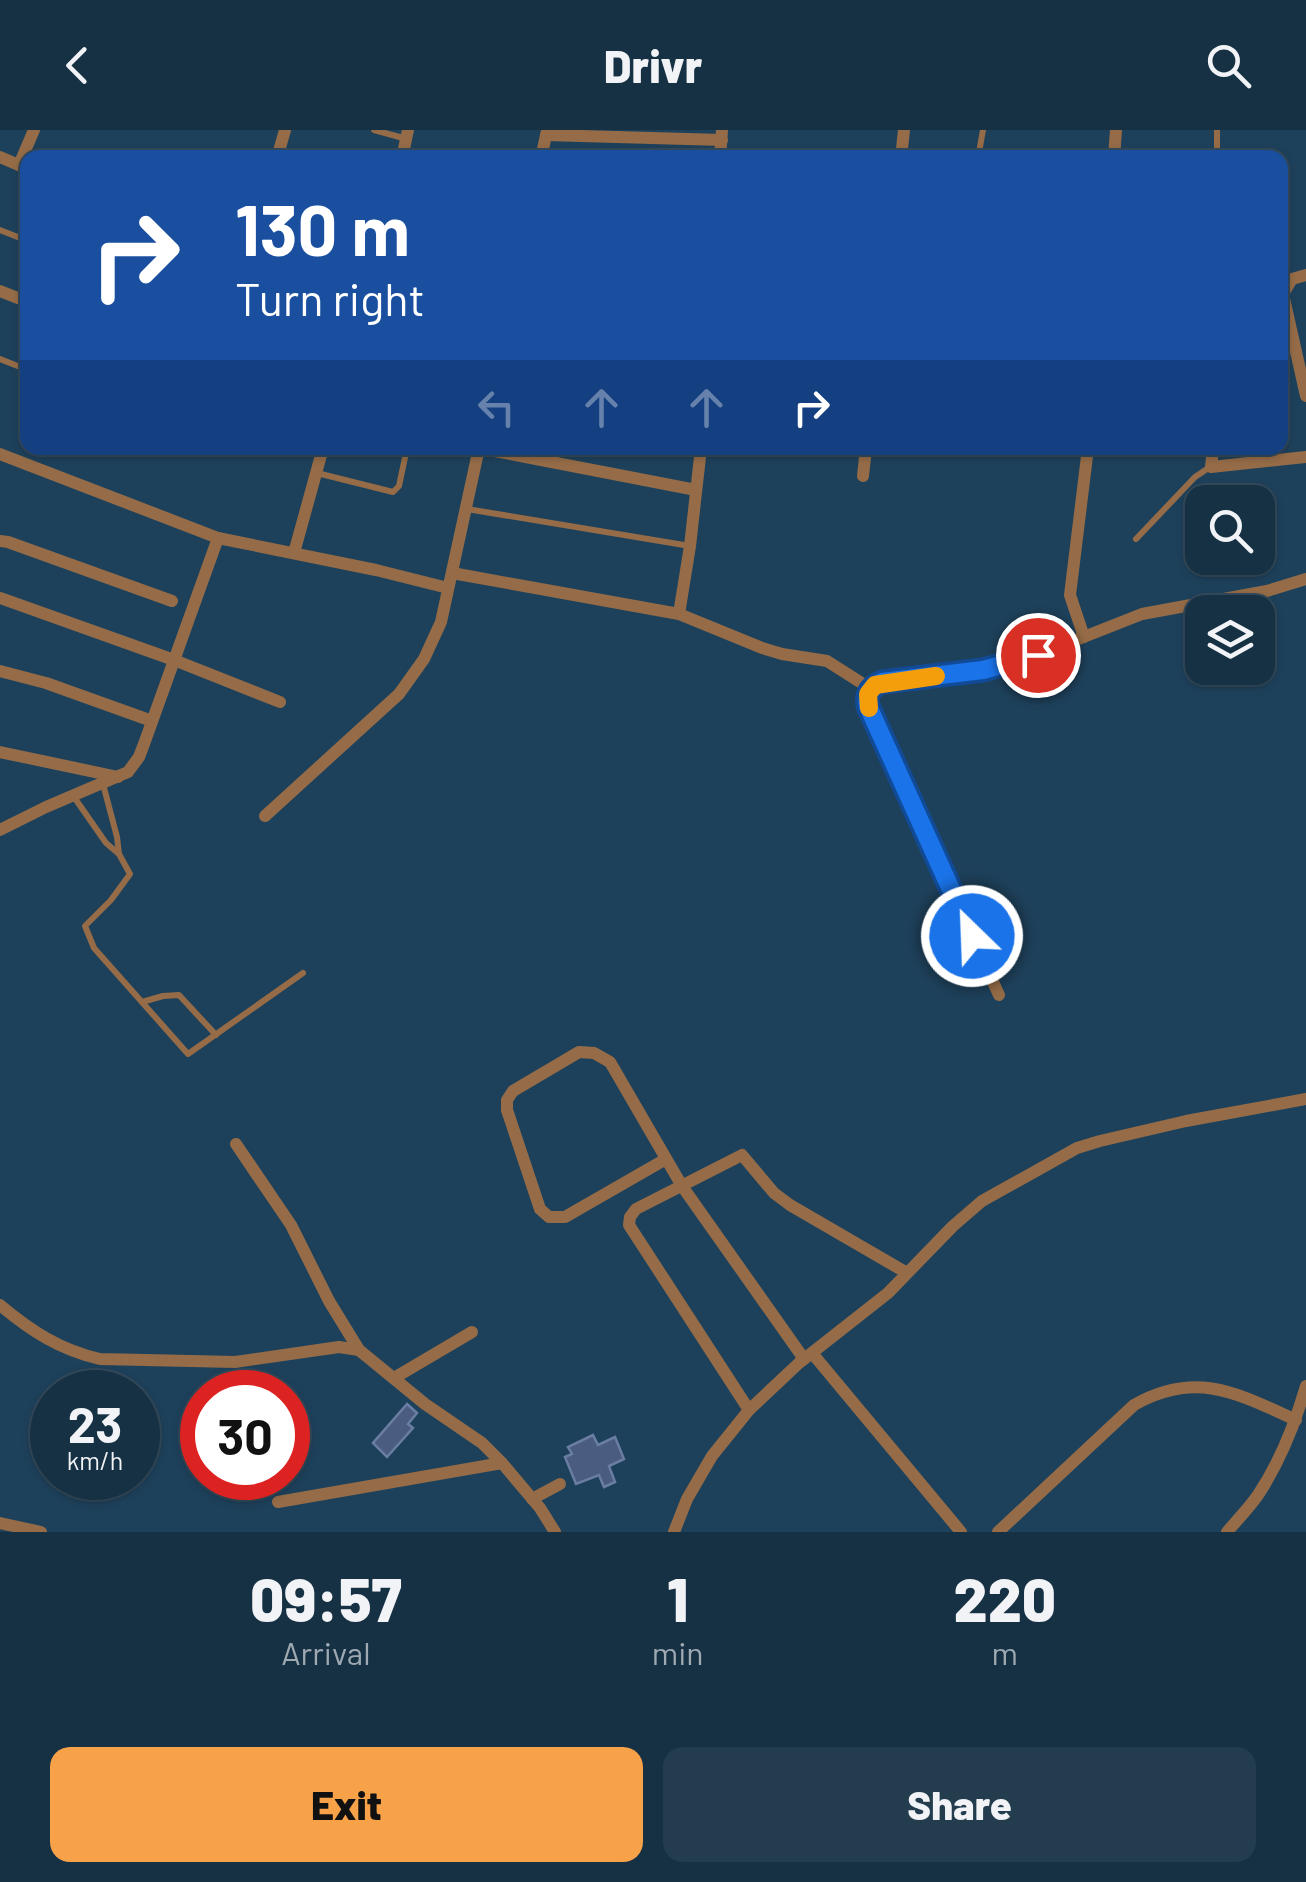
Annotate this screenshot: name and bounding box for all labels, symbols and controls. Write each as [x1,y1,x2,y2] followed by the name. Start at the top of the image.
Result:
[50,38,105,93] icon: back
[604,38,702,92] text: Drivr
[1201,38,1256,93] icon: search
[235,186,410,270] text: 130 m
[70,190,200,320] icon: right
[235,271,425,325] text: Turn right
[469,380,524,435] icon: left
[574,380,629,435] icon: ahead
[679,380,734,435] icon: ahead
[784,380,839,435] icon: right
[1185,485,1275,685] map controls
[1185,485,1275,575] button: search
[1185,595,1275,685] button: layers
[996,613,1081,698] pin
[1011,628,1066,683] icon: arrive
[920,884,1024,988] position arrow
[180,1370,310,1500] speed limit sign: 30
[68,1393,122,1453] text: 23
[67,1445,123,1475] text: km/h
[250,1562,402,1634] text: 09:57
[667,1562,688,1634] text: 1
[954,1562,1056,1634] text: 220
[281,1633,371,1671] text: Arrival
[652,1633,704,1671] text: min
[992,1633,1018,1671] text: m
[50,1747,643,1862] button: Exit
[663,1747,1256,1862] button: Share

